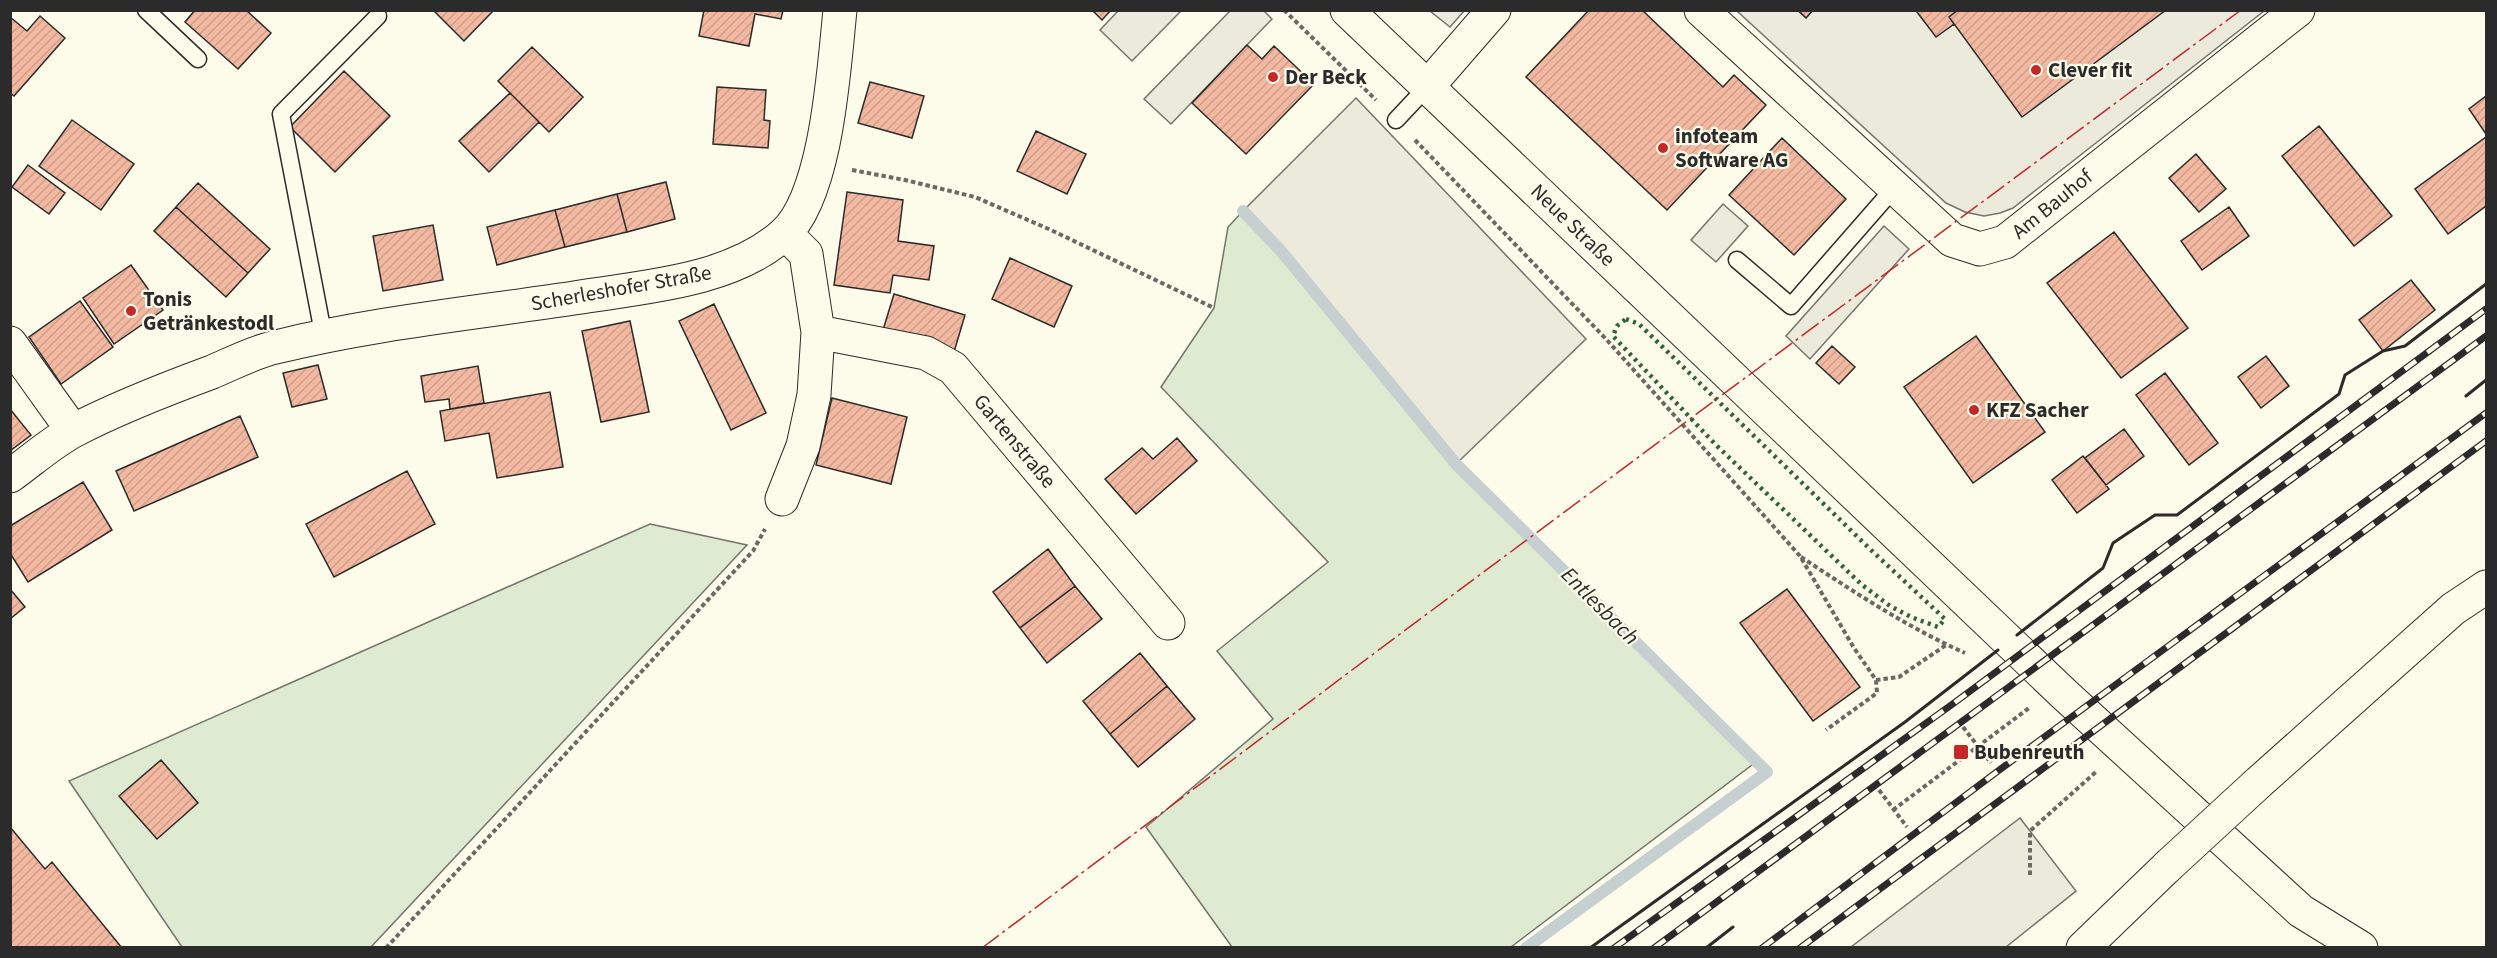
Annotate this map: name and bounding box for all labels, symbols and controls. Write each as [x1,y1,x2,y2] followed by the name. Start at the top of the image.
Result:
[2048,55,2132,85] place label: Clever fit
[1285,62,1367,92] place label: Der Beck
[2029,63,2043,77] marker: Clever fit
[1266,70,1280,84] marker: Der Beck
[1675,121,1788,175] place label: infoteam Software AG
[1656,141,1670,155] marker: infoteam Software AG
[2005,162,2100,246] street label: Am Bauhof
[1524,177,1622,273] street label: Neue Straße
[528,257,714,319] street label: Scherleshofer Straße
[143,284,274,338] place label: Tonis Getränkestodl
[124,304,138,318] marker: Tonis Getränkestodl
[967,387,1063,495] street label: Gartenstraße
[1986,395,2089,425] place label: KFZ Sacher
[1967,403,1981,417] marker: KFZ Sacher
[1554,560,1646,652] water label: Entlesbach
[1974,737,2085,767] place label: Bubenreuth
[1952,743,1970,761] marker: Bubenreuth

